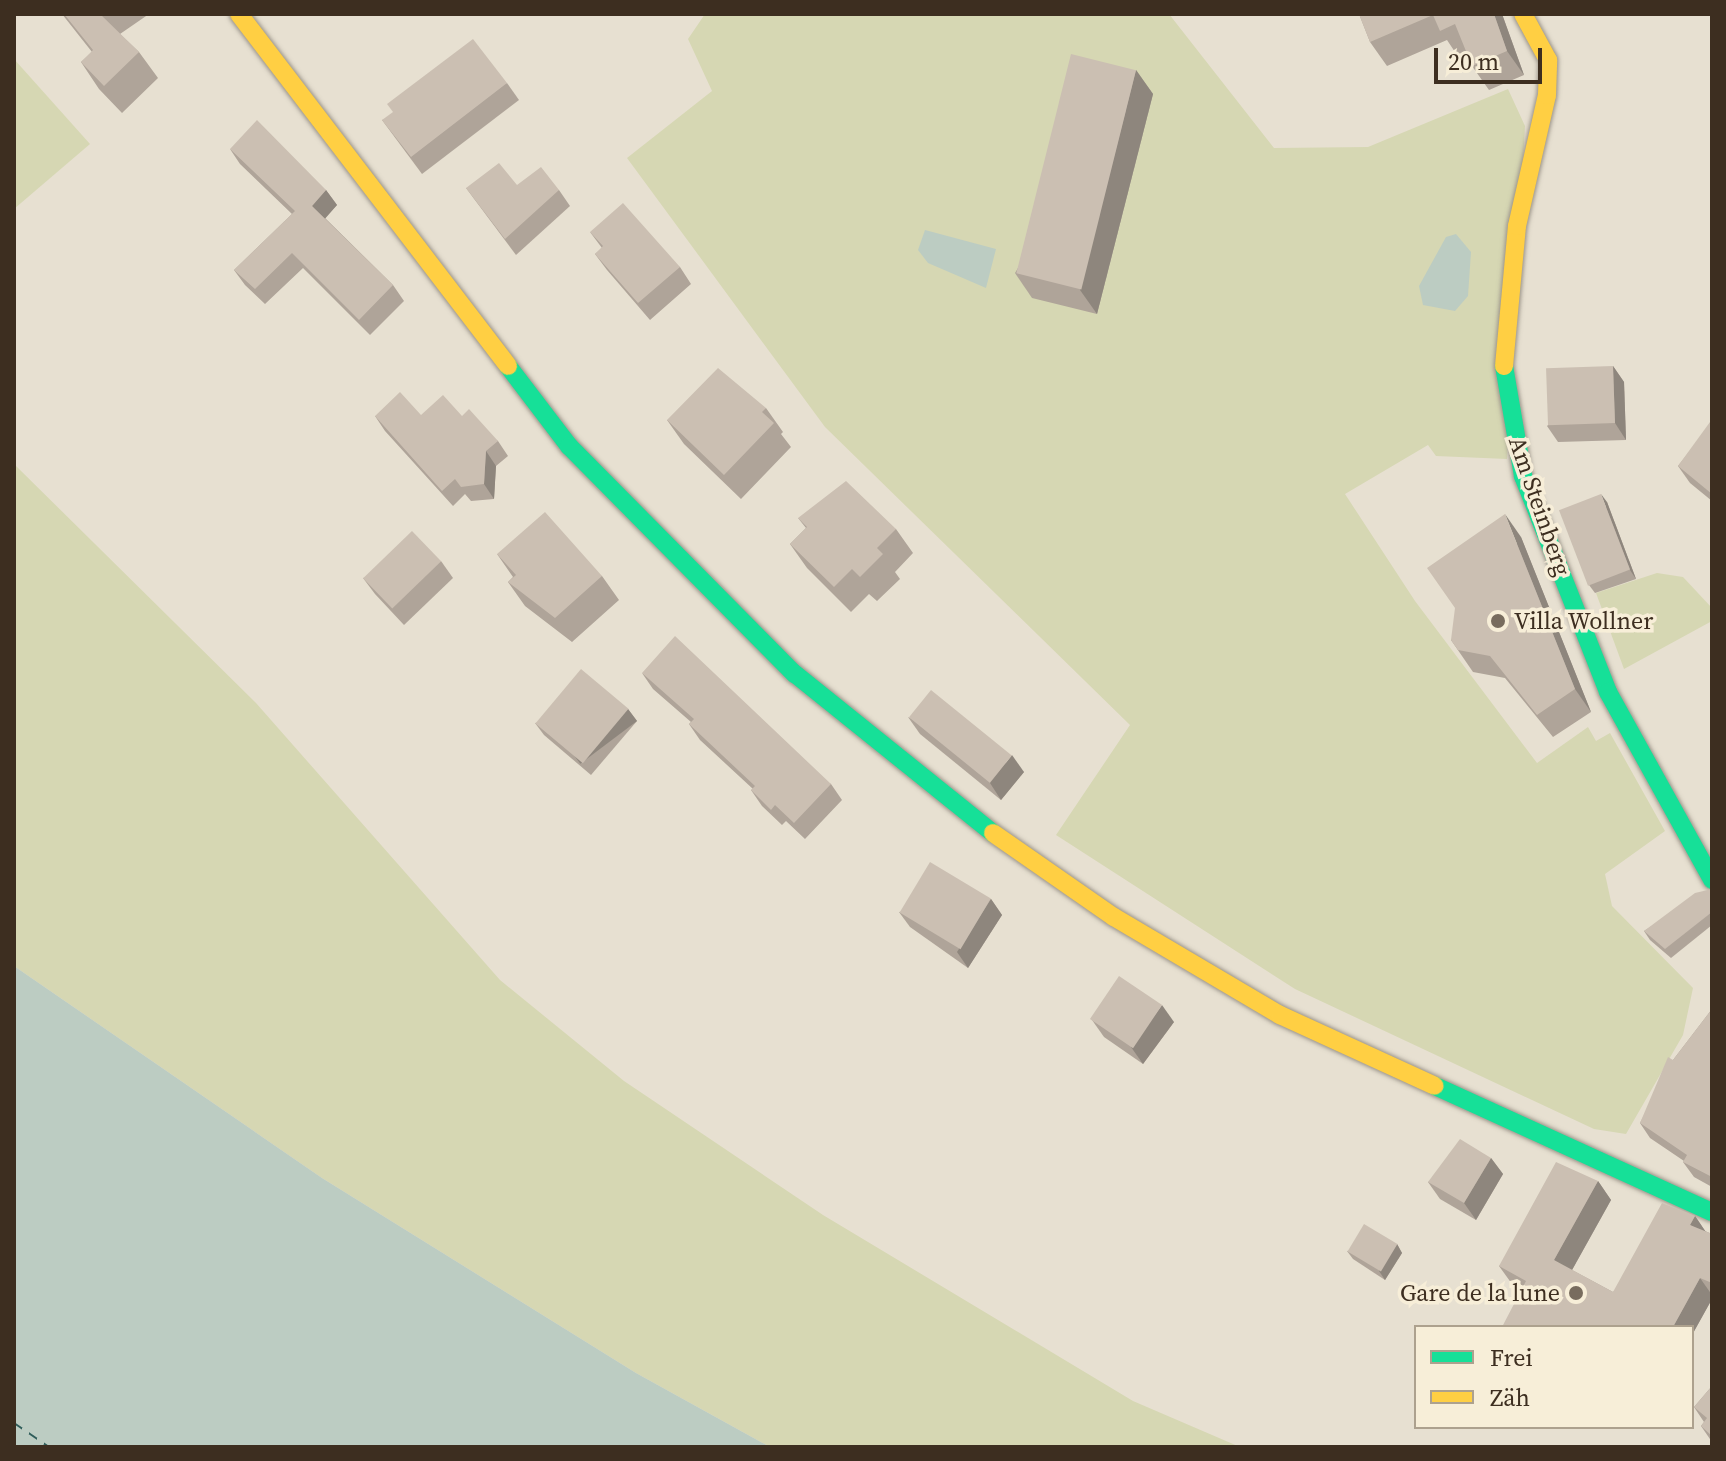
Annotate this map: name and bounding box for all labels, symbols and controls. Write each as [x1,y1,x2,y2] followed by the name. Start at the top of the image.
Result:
[1438,32,1546,82] scale bar
[1448,45,1499,78] text: 20 m
[1503,433,1577,579] street label: Am Steinberg
[1514,607,1654,635] place label: Villa Wollner
[1489,612,1507,630] marker: Villa Wollner
[1400,1279,1560,1307] place label: Gare de la lune
[1567,1284,1585,1302] marker: Gare de la lune
[1414,1325,1694,1429] legend
[1490,1341,1533,1374] text: Frei
[1490,1381,1530,1414] text: Zäh

